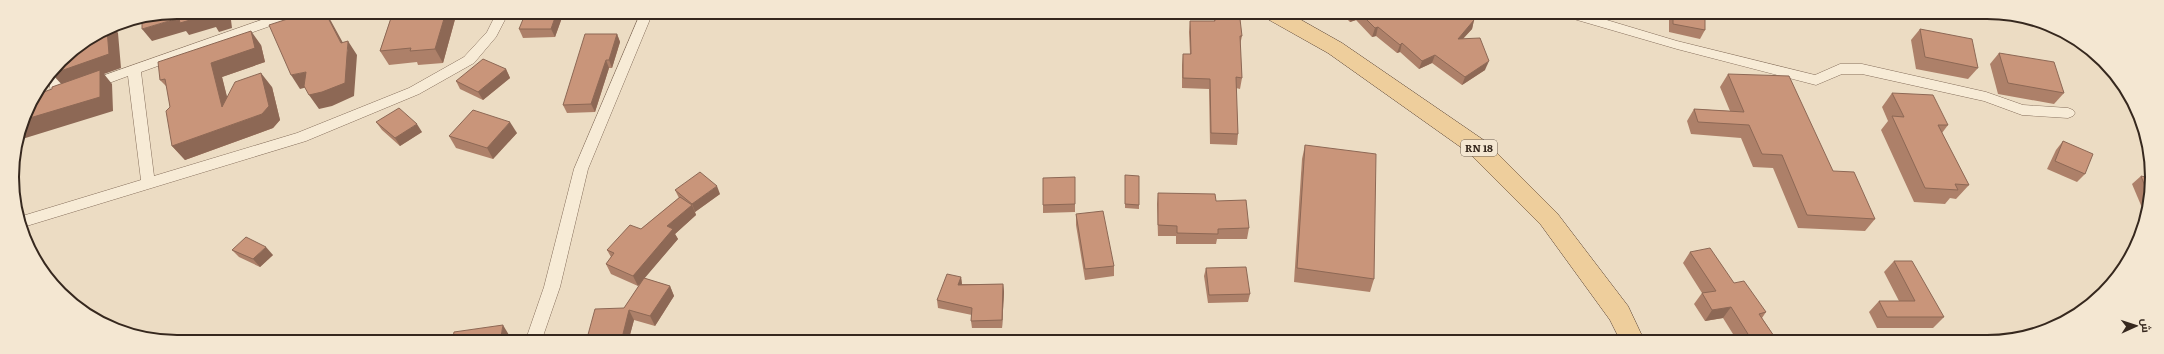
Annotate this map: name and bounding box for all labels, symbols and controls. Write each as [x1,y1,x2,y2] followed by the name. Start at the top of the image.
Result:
[1461,140,1497,156] road number: RN 18
[2116,306,2156,346] north arrow
[2139,318,2155,333] text: ش

